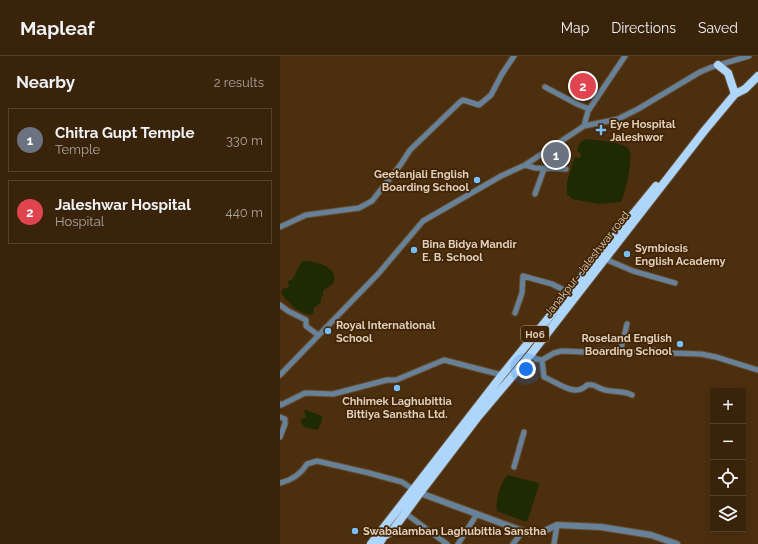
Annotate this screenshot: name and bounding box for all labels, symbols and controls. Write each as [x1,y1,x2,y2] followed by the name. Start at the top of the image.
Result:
[20,17,95,39] text: Mapleaf
[561,20,589,36] text: Map
[611,20,676,36] text: Directions
[698,20,738,36] text: Saved
[570,71,596,101] pin: 2
[16,72,75,92] text: Nearby
[214,75,264,90] text: 2 results
[610,118,676,144] place label: Eye Hospital Jaleshwor
[55,124,194,142] text: Chitra Gupt Temple
[595,124,607,136] marker: Eye Hospital Jaleshwor
[27,133,33,148] text: 1
[226,133,263,148] text: 330 m
[543,140,569,170] pin: 1
[55,142,100,157] text: Temple
[374,168,470,194] place label: Geetanjali English Boarding School
[472,175,482,185] marker: Geetanjali English Boarding School
[55,196,191,214] text: Jaleshwar Hospital
[26,205,34,220] text: 2
[226,205,263,220] text: 440 m
[542,209,632,319] street label: Janakpur- Jaleshwar road
[55,214,104,229] text: Hospital
[422,238,517,264] place label: Bina Bidya Mandir E. B. School
[635,242,725,268] place label: Symbiosis English Academy
[409,245,419,255] marker: Bina Bidya Mandir E. B. School
[622,249,632,259] marker: Symbiosis English Academy
[336,319,436,345] place label: Royal International School
[323,326,333,336] marker: Royal International School
[521,326,549,342] road number: H06
[581,332,673,358] place label: Roseland English Boarding School
[675,339,685,349] marker: Roseland English Boarding School
[516,359,536,379] your location
[392,383,402,393] marker: Chhimek Laghubittia Bittiya Sanstha Ltd.
[710,388,746,532] map controls
[710,388,746,424] button: +
[342,395,452,421] place label: Chhimek Laghubittia Bittiya Sanstha Ltd.
[710,424,746,460] button: −
[710,460,746,496] button: locate
[710,496,746,532] button: layers
[363,525,546,538] place label: Swabalamban Laghubittia Sanstha
[350,526,360,536] marker: Swabalamban Laghubittia Sanstha

